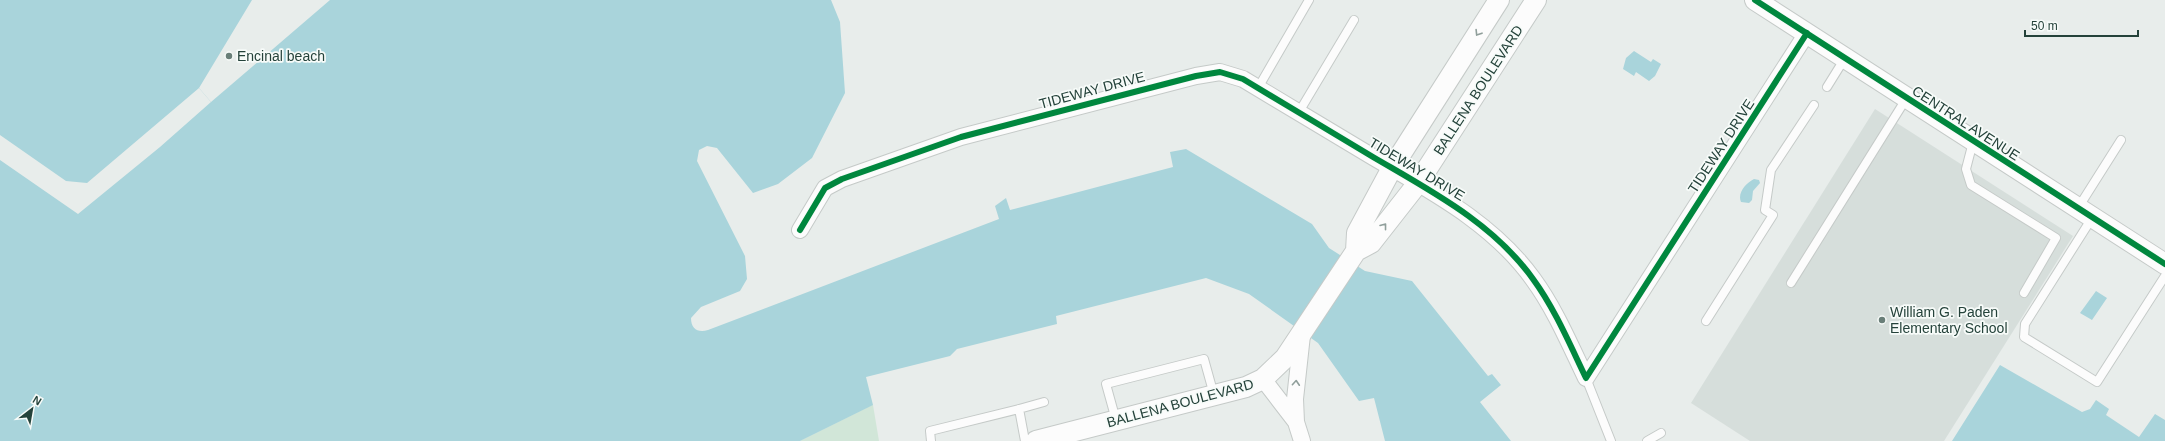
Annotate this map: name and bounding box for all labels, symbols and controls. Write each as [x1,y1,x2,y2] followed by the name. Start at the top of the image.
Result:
[2025,12,2138,38] scale bar
[2031,19,2058,33] text: 50 m
[1430,22,1526,158] street label: BALLENA BOULEVARD
[1476,29,1483,36] one-way arrow
[237,48,325,64] place label: Encinal beach
[224,51,234,61] marker: Encinal beach
[1037,68,1147,112] street label: TIDEWAY DRIVE
[1909,82,2023,164] street label: CENTRAL AVENUE
[1685,96,1757,196] street label: TIDEWAY DRIVE
[1366,134,1468,204] street label: TIDEWAY DRIVE
[1380,223,1387,230] one-way arrow
[1890,304,2008,336] place label: William G. Paden Elementary School
[1877,315,1887,325] marker: William G. Paden Elementary School
[1105,376,1255,430] street label: BALLENA BOULEVARD
[1291,380,1300,386] one-way arrow
[12,389,52,429] north arrow
[31,393,44,408] text: N

